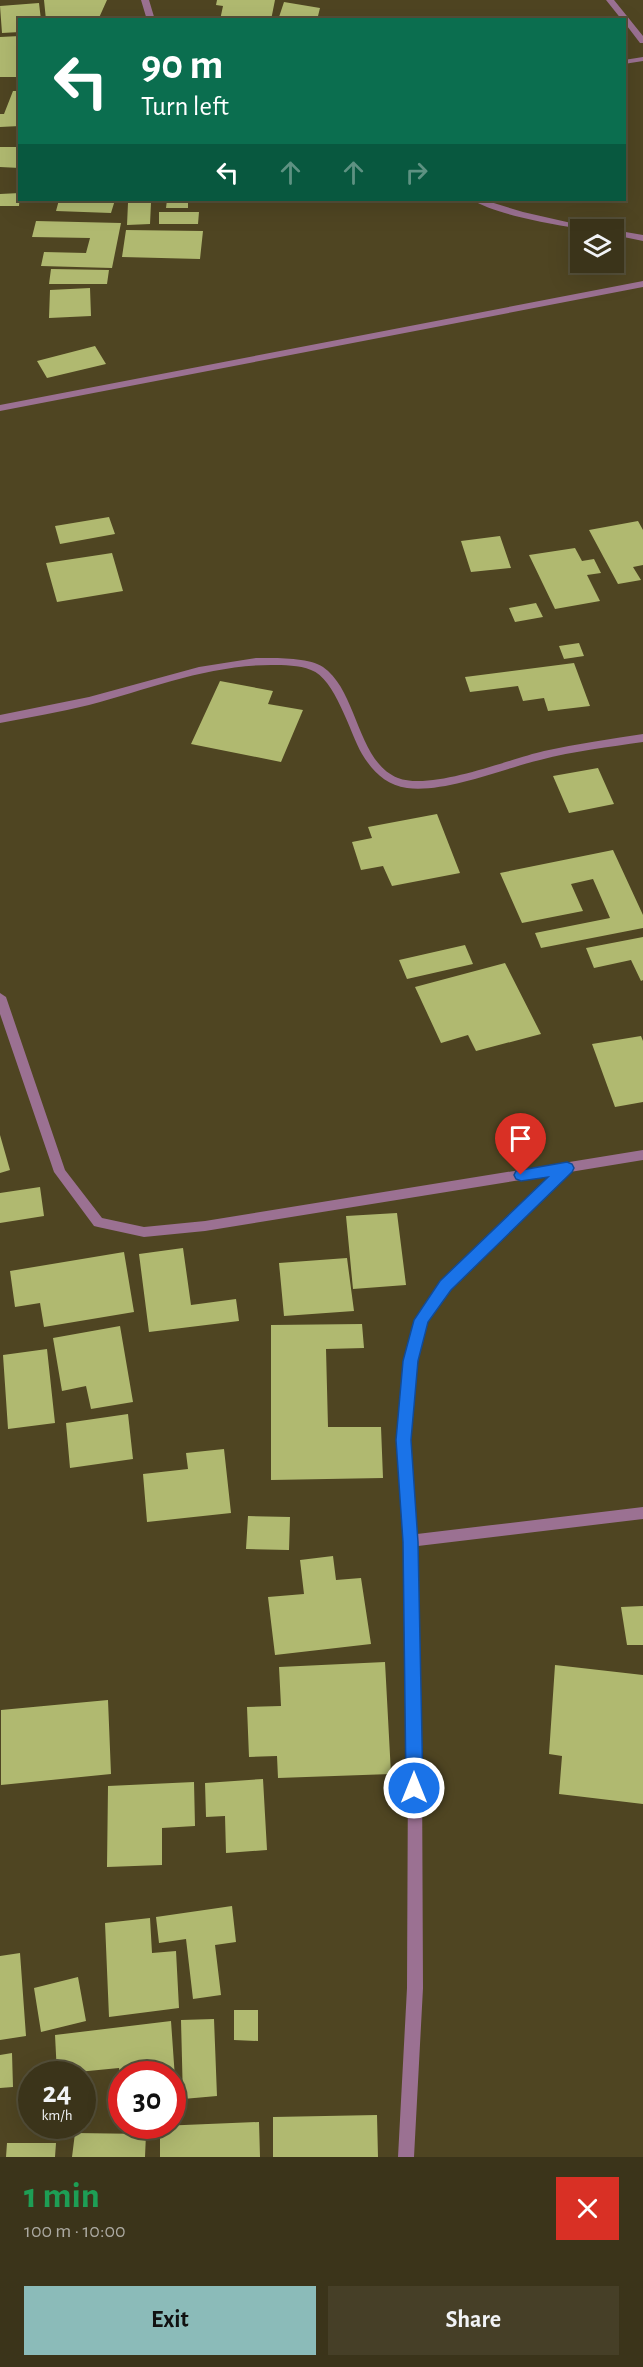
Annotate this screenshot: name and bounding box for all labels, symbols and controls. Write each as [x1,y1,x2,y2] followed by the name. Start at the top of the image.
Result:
[42,42,120,120] icon: left
[141,44,223,86] text: 90 m
[141,93,229,120] text: Turn left
[211,156,244,189] icon: left
[274,156,307,189] icon: ahead
[337,156,370,189] icon: ahead
[400,156,433,189] icon: right
[570,219,624,273] map controls
[570,219,624,273] button: layers
[495,1113,546,1175] pin
[504,1122,537,1155] icon: arrive
[382,1756,446,1820] position arrow
[108,2061,186,2139] speed limit sign: 30
[42,2078,72,2108] text: 24
[42,2108,72,2123] text: km/h
[556,2177,619,2240] button: close
[24,2178,100,2214] text: 1 min
[24,2221,126,2241] text: 100 m · 10:00
[24,2286,316,2355] button: Exit
[328,2286,619,2355] button: Share

